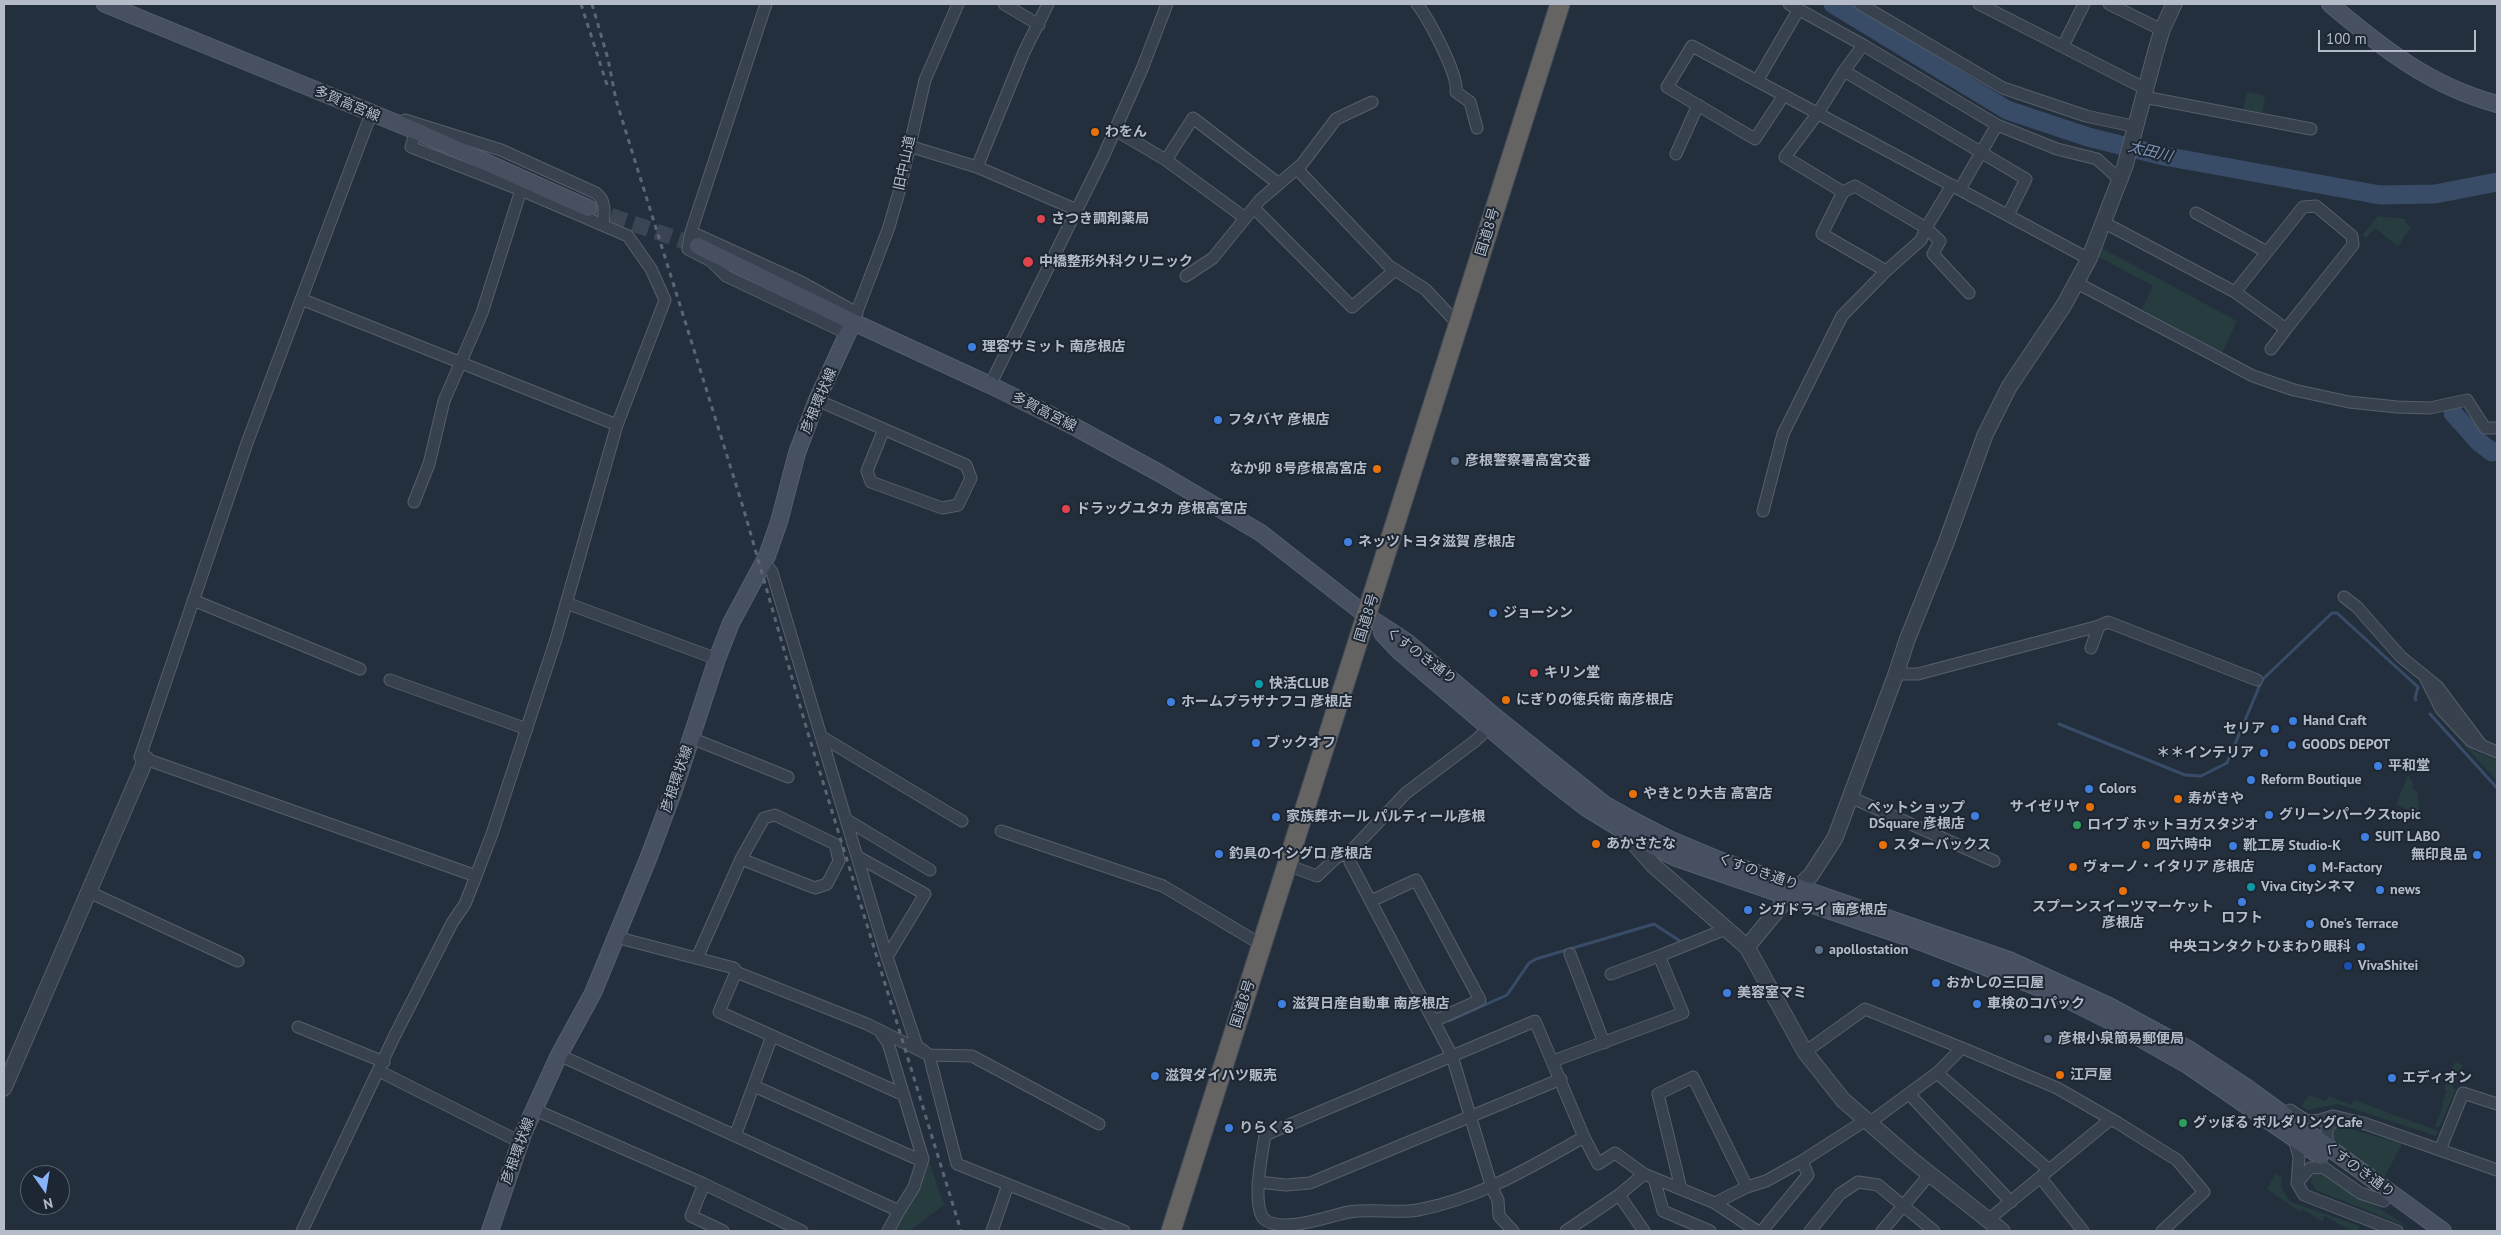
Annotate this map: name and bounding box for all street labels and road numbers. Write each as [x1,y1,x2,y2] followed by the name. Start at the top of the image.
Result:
[312,83,382,125] street label: 多賀高宮線
[891,134,919,192] street label: 旧中山道
[1473,206,1503,258] street label: 国道8号
[798,366,840,436] street label: 彦根環状線
[1009,389,1079,435] street label: 多賀高宮線
[1352,592,1382,644] street label: 国道8号
[1382,624,1460,688] street label: くすのき通り
[658,743,696,815] street label: 彦根環状線
[1716,850,1800,894] street label: くすのき通り
[1227,978,1259,1030] street label: 国道8号
[498,1115,538,1187] street label: 彦根環状線
[2320,1139,2398,1201] street label: くすのき通り

